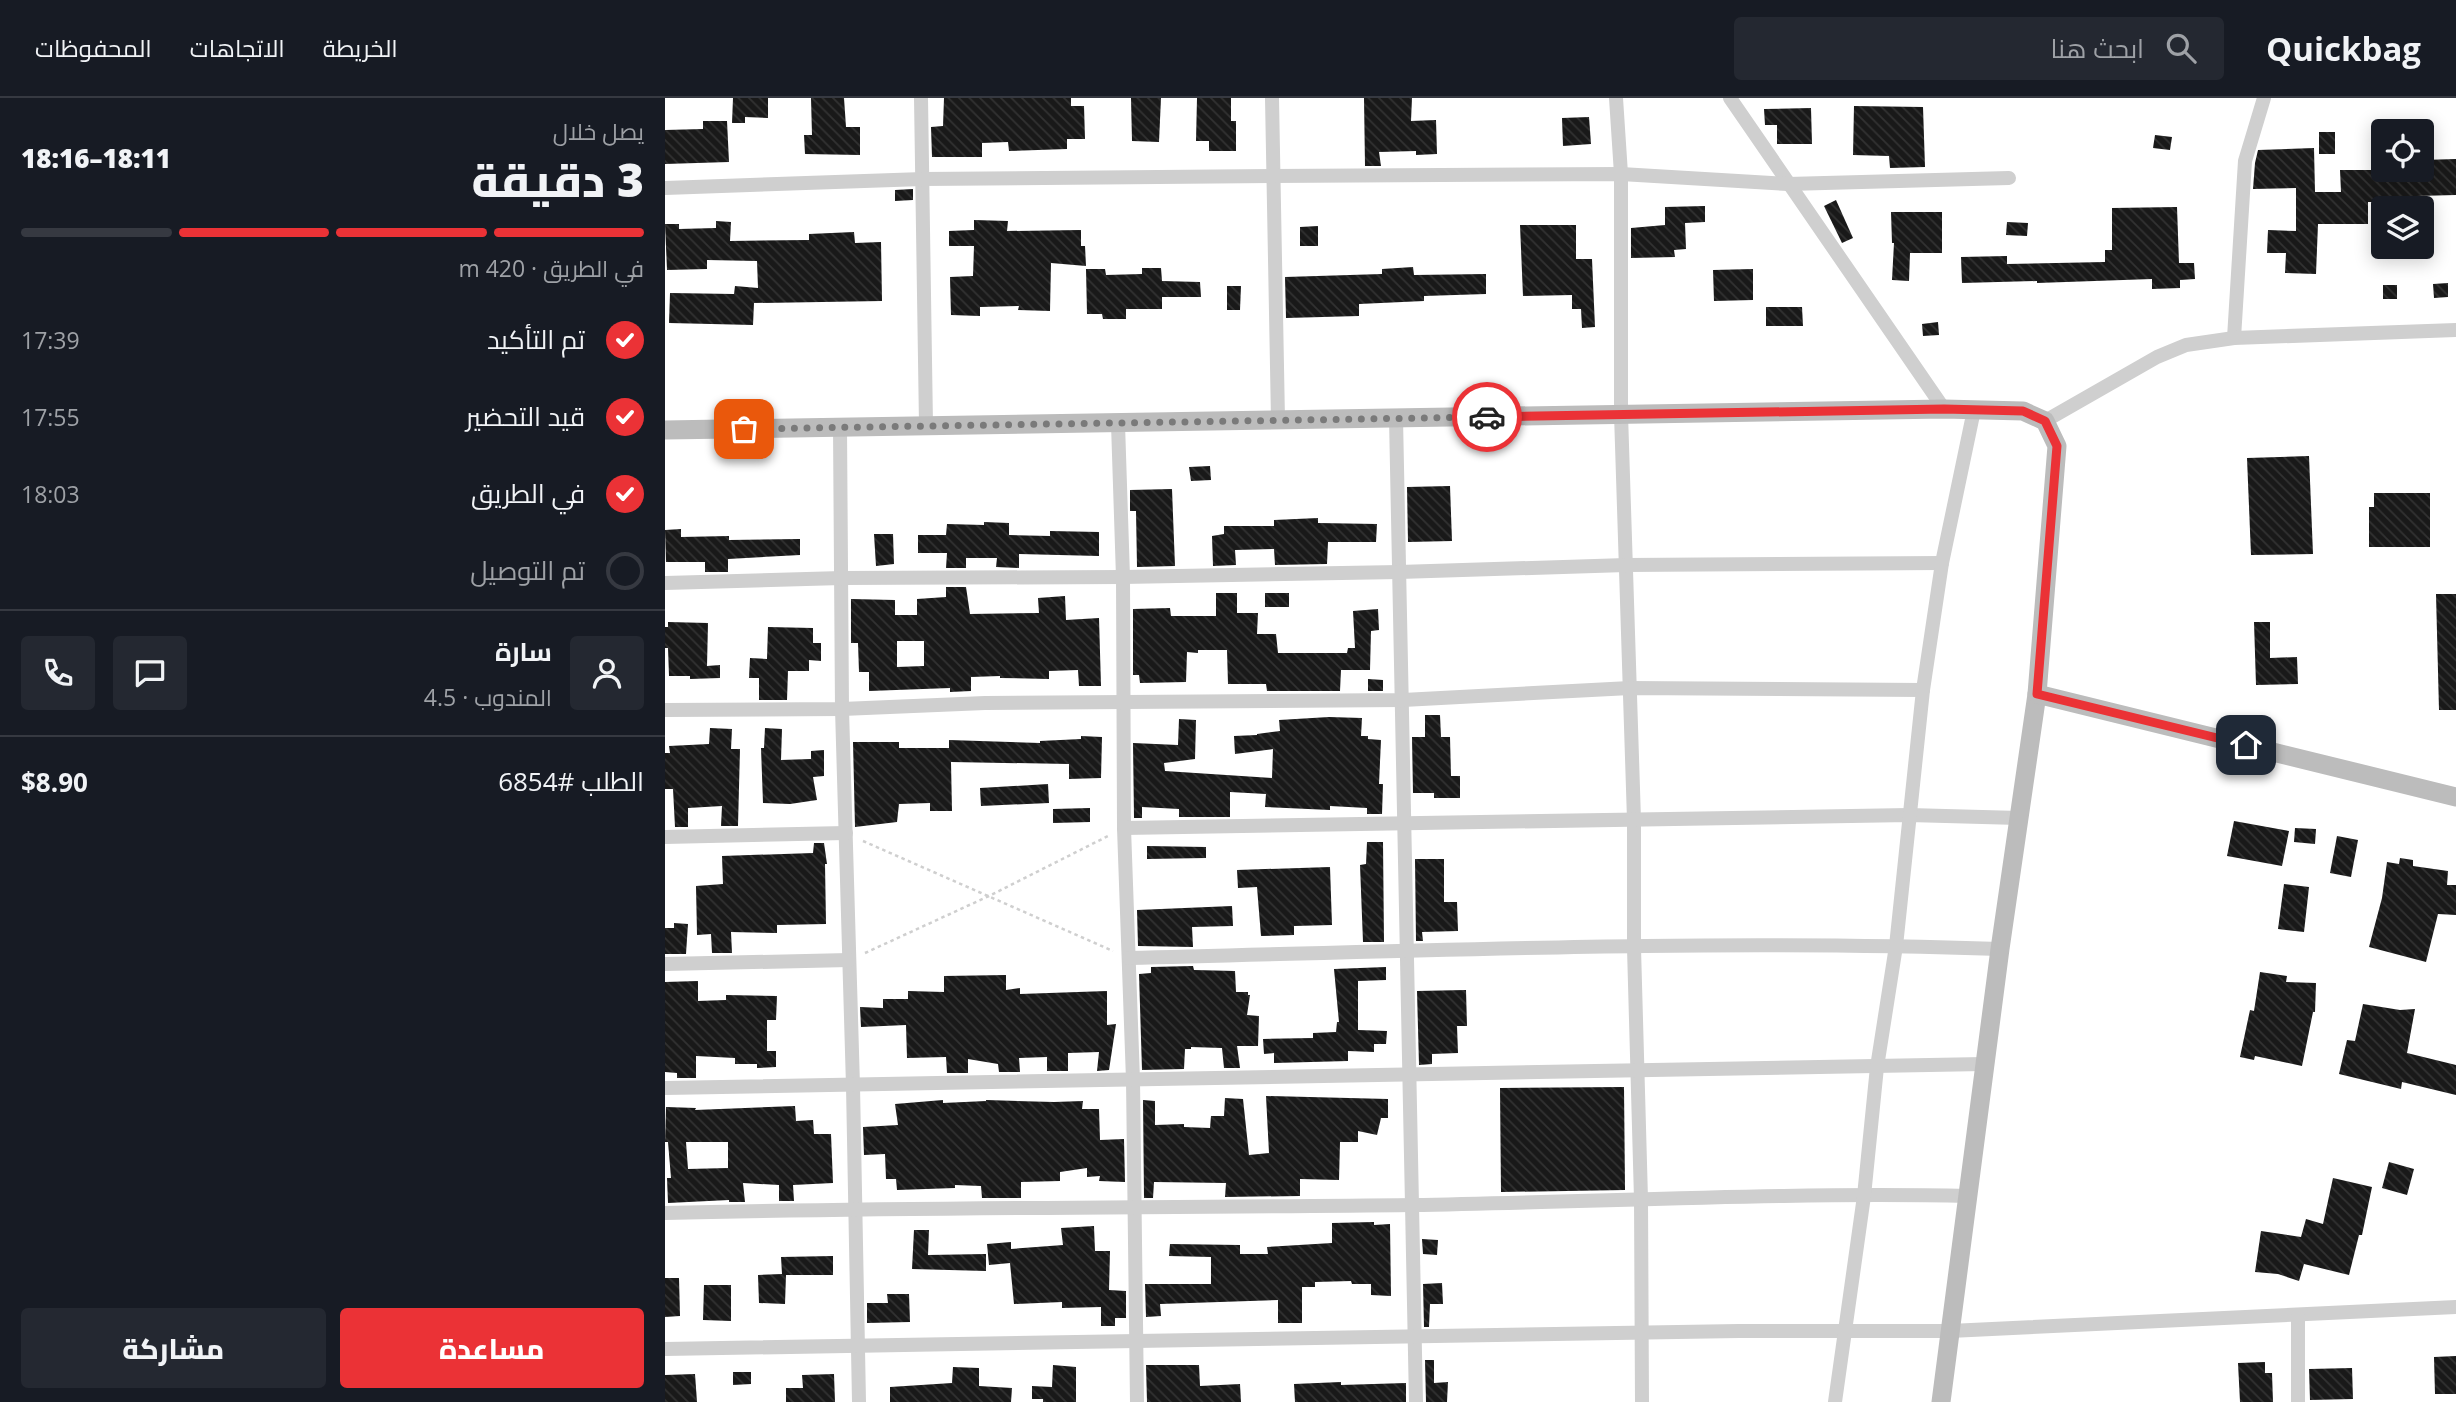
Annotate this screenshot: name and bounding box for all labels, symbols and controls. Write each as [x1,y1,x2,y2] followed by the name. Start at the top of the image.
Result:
[1734,17,2224,80] search box
[2266,26,2421,71] text: Quickbag
[2162,29,2200,67] icon: search
[2050,30,2144,66] text: ابحث هنا
[35,31,152,64] text: المحفوظات
[190,31,285,64] text: الاتجاهات
[323,31,398,64] text: الخريطة
[553,115,644,147] text: يصل خلال
[2371,119,2434,259] map controls
[2371,119,2434,182] button: locate
[21,140,171,176] text: 18:11–18:16
[472,148,644,210] text: 3 دقيقة
[2371,196,2434,259] button: layers
[458,252,644,284] text: في الطريق · 420 m
[487,321,585,357] text: تم التأكيد
[606,321,644,359] icon: check
[21,324,80,356] text: 17:39
[1452,382,1522,452] courier
[466,398,585,434] text: قيد التحضير
[606,398,644,436] icon: check
[1468,398,1506,436] icon: car
[714,399,774,459] pin
[21,401,80,433] text: 17:55
[725,410,763,448] icon: bag
[471,475,585,511] text: في الطريق
[606,475,644,513] icon: check
[21,478,80,510] text: 18:03
[470,552,585,588] text: تم التوصيل
[495,633,552,669] text: سارة
[21,636,95,710] button: phone
[113,636,187,710] button: chat
[570,636,644,710] button: person
[424,681,552,713] text: المندوب · 4.5
[2216,715,2276,775] pin
[2227,726,2265,764] icon: home
[498,763,644,799] text: الطلب #6854
[21,764,88,800] text: $8.90
[21,1308,326,1388] button: مشاركة
[340,1308,644,1388] button: مساعدة

